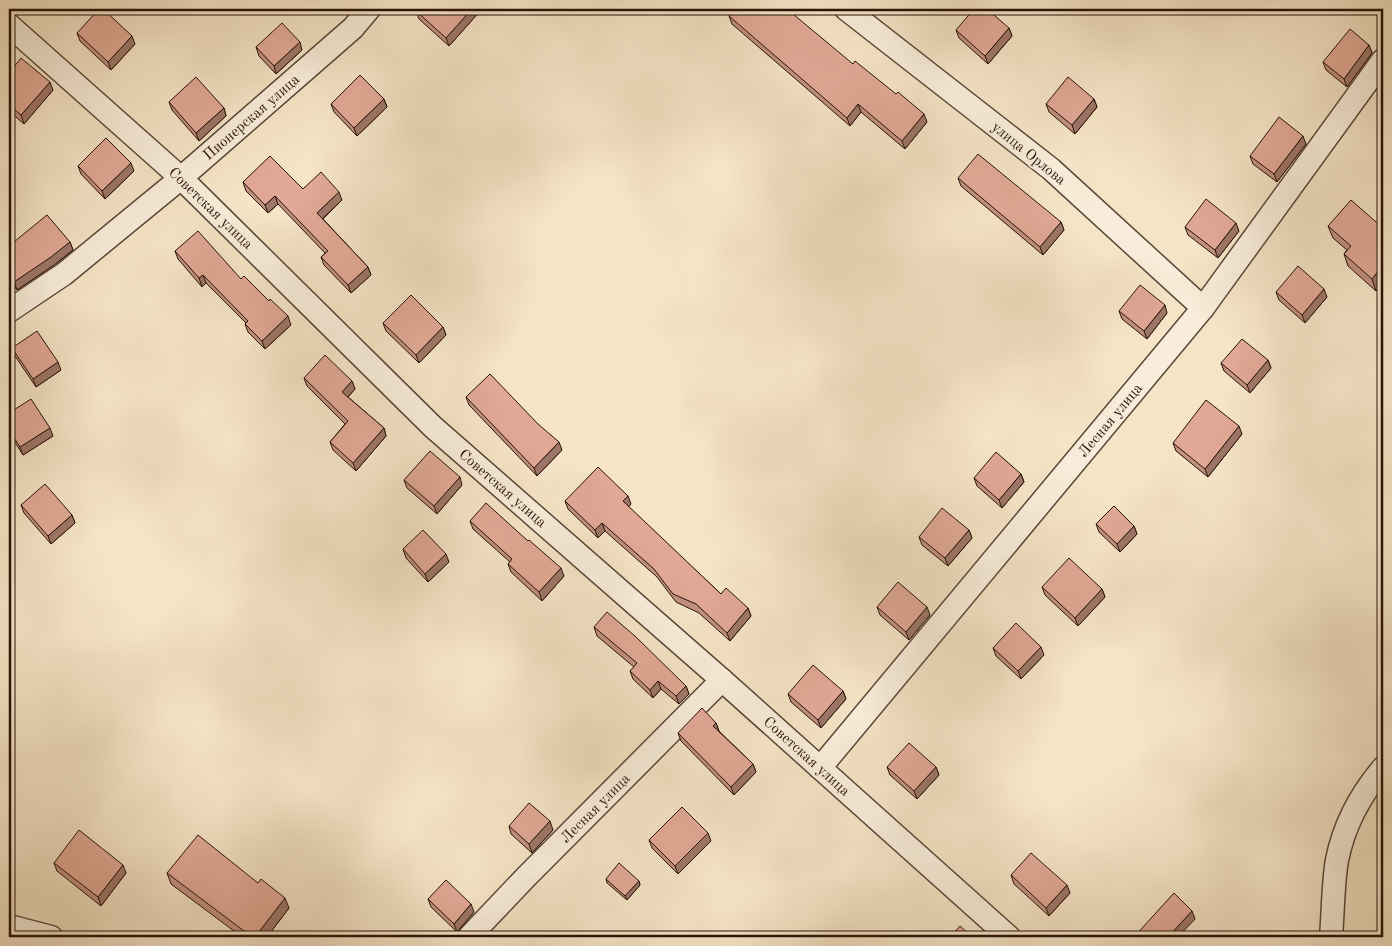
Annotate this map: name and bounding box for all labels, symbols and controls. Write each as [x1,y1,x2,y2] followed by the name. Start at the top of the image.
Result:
[201,72,303,164] street label: Пионерская улица
[988,120,1068,189] street label: улица Орлова
[165,165,255,253] street label: Советская улица
[1076,381,1147,461] street label: Лесная улица
[455,447,549,531] street label: Советская улица
[760,715,853,800] street label: Советская улица
[559,771,634,847] street label: Лесная улица

